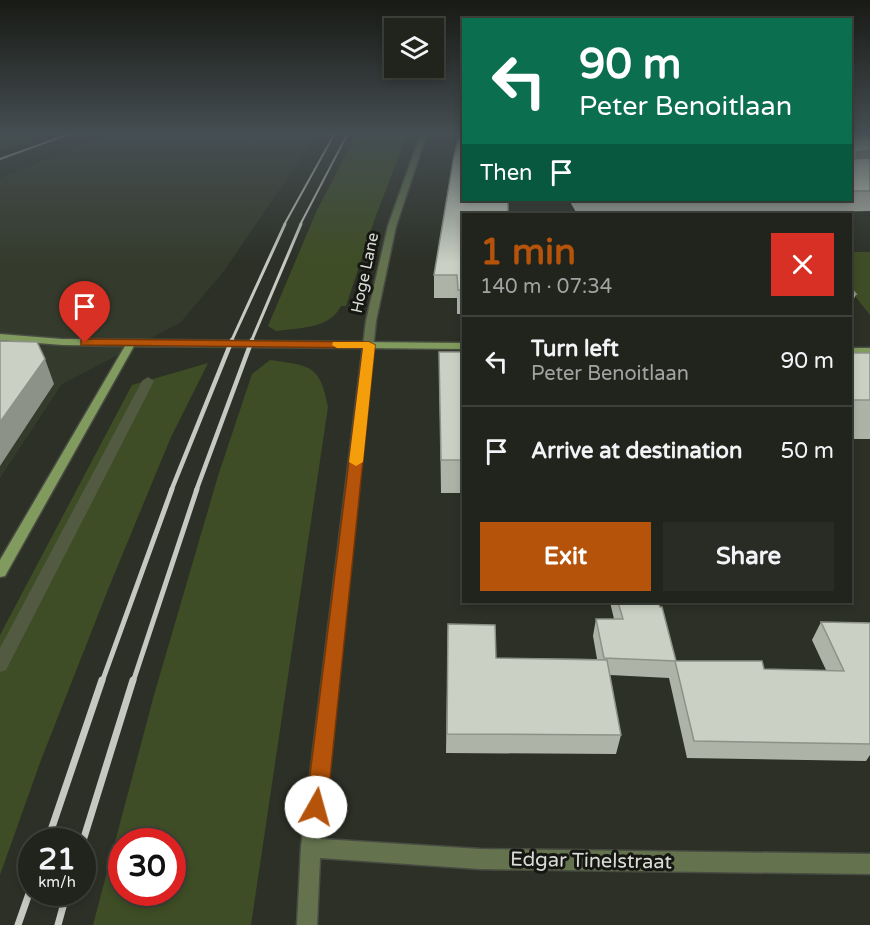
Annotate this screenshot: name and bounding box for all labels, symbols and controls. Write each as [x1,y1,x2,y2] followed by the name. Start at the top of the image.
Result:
[384,18,444,78] map controls
[384,18,444,78] button: layers
[579,39,681,90] text: 90 m
[480,42,558,120] icon: left
[579,90,792,123] text: Peter Benoitlaan
[545,156,578,189] icon: arrive
[480,160,533,186] text: Then
[347,231,383,315] street label: Hoge Lane
[480,231,576,274] text: 1 min
[771,233,834,296] button: close
[480,275,612,299] text: 140 m · 07:34
[59,281,110,343] pin
[68,290,101,323] icon: arrive
[531,336,619,362] text: Turn left
[480,345,513,378] icon: left
[780,348,834,374] text: 90 m
[531,362,689,386] text: Peter Benoitlaan
[480,435,513,468] icon: arrive
[531,438,742,464] text: Arrive at destination
[780,438,834,464] text: 50 m
[480,522,651,591] button: Exit
[663,522,834,591] button: Share
[284,775,348,839] position arrow
[108,828,186,906] speed limit sign: 30
[38,841,76,878] text: 21
[510,848,673,874] street label: Edgar Tinelstraat
[38,873,76,891] text: km/h

